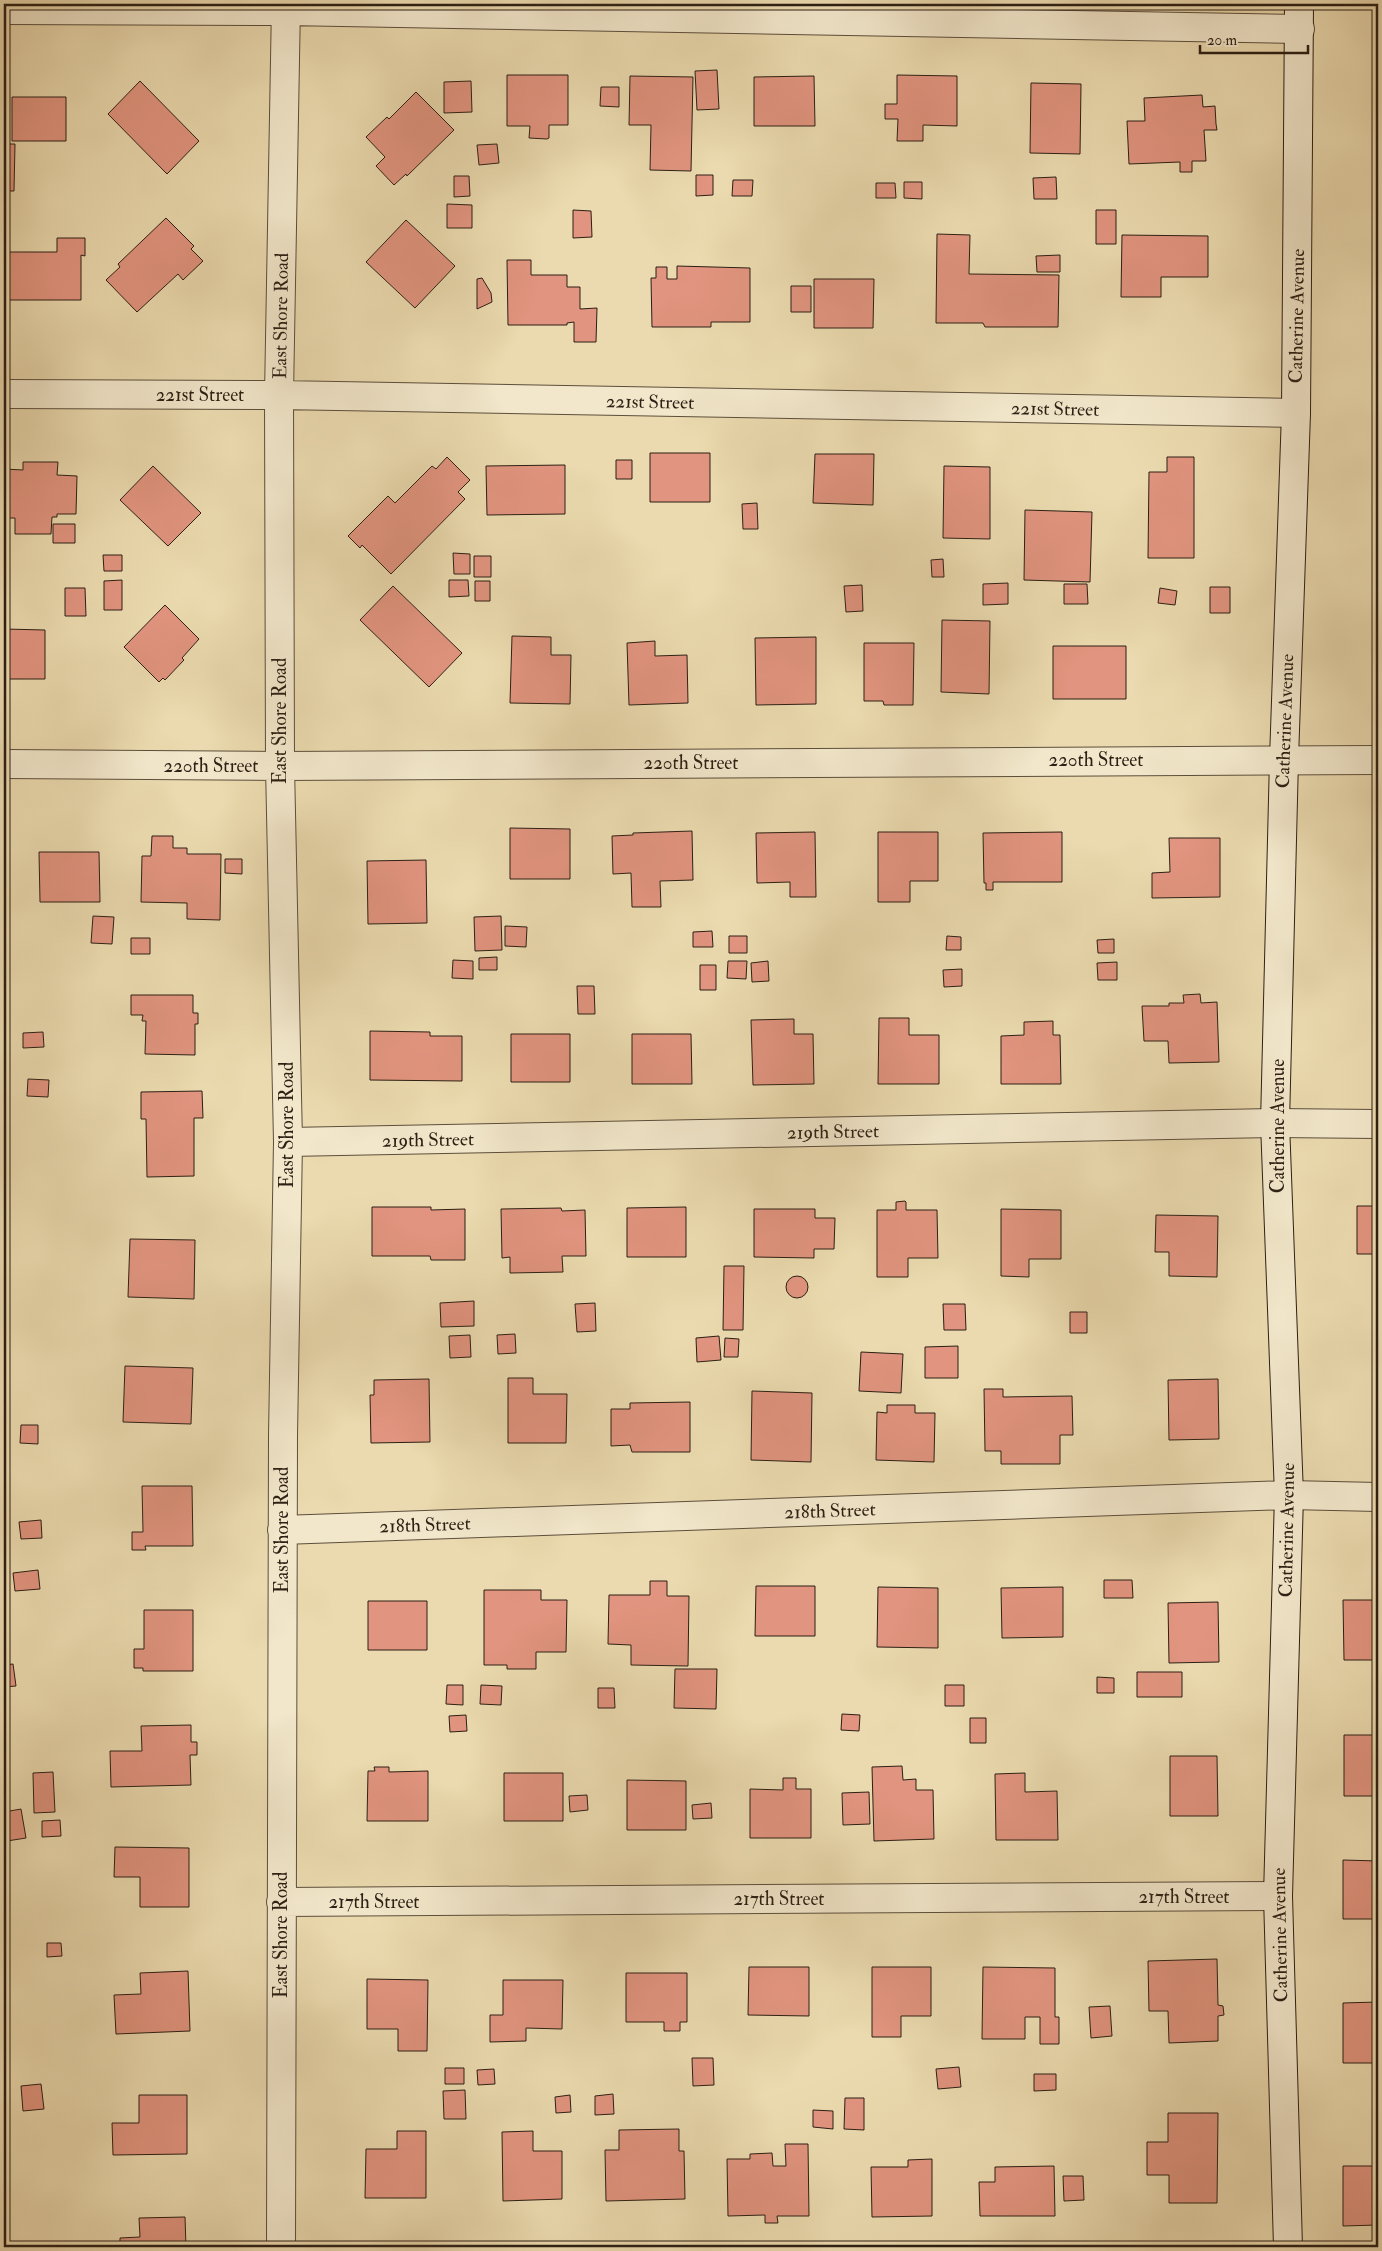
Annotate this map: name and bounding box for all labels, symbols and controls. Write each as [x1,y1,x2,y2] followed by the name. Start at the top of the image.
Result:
[1200,22,1307,54] scale bar
[1207,31,1237,50] text: 20 m
[1284,248,1310,383] street label: Catherine Avenue
[268,252,294,379] street label: East Shore Road
[156,383,244,407] street label: 221st Street
[606,389,694,415] street label: 221st Street
[1011,396,1099,422] street label: 221st Street
[1271,653,1299,789] street label: Catherine Avenue
[268,657,292,784] street label: East Shore Road
[1049,748,1143,772] street label: 220th Street
[644,751,738,775] street label: 220th Street
[164,754,258,778] street label: 220th Street
[1266,1059,1290,1193] street label: Catherine Avenue
[275,1061,299,1188] street label: East Shore Road
[787,1119,879,1145] street label: 219th Street
[382,1127,474,1153] street label: 219th Street
[1274,1462,1300,1597] street label: Catherine Avenue
[270,1466,294,1593] street label: East Shore Road
[784,1497,876,1525] street label: 218th Street
[379,1511,471,1539] street label: 218th Street
[1267,1867,1293,2002] street label: Catherine Avenue
[269,1871,293,1998] street label: East Shore Road
[1138,1885,1230,1909] street label: 217th Street
[733,1887,825,1911] street label: 217th Street
[328,1890,420,1914] street label: 217th Street

